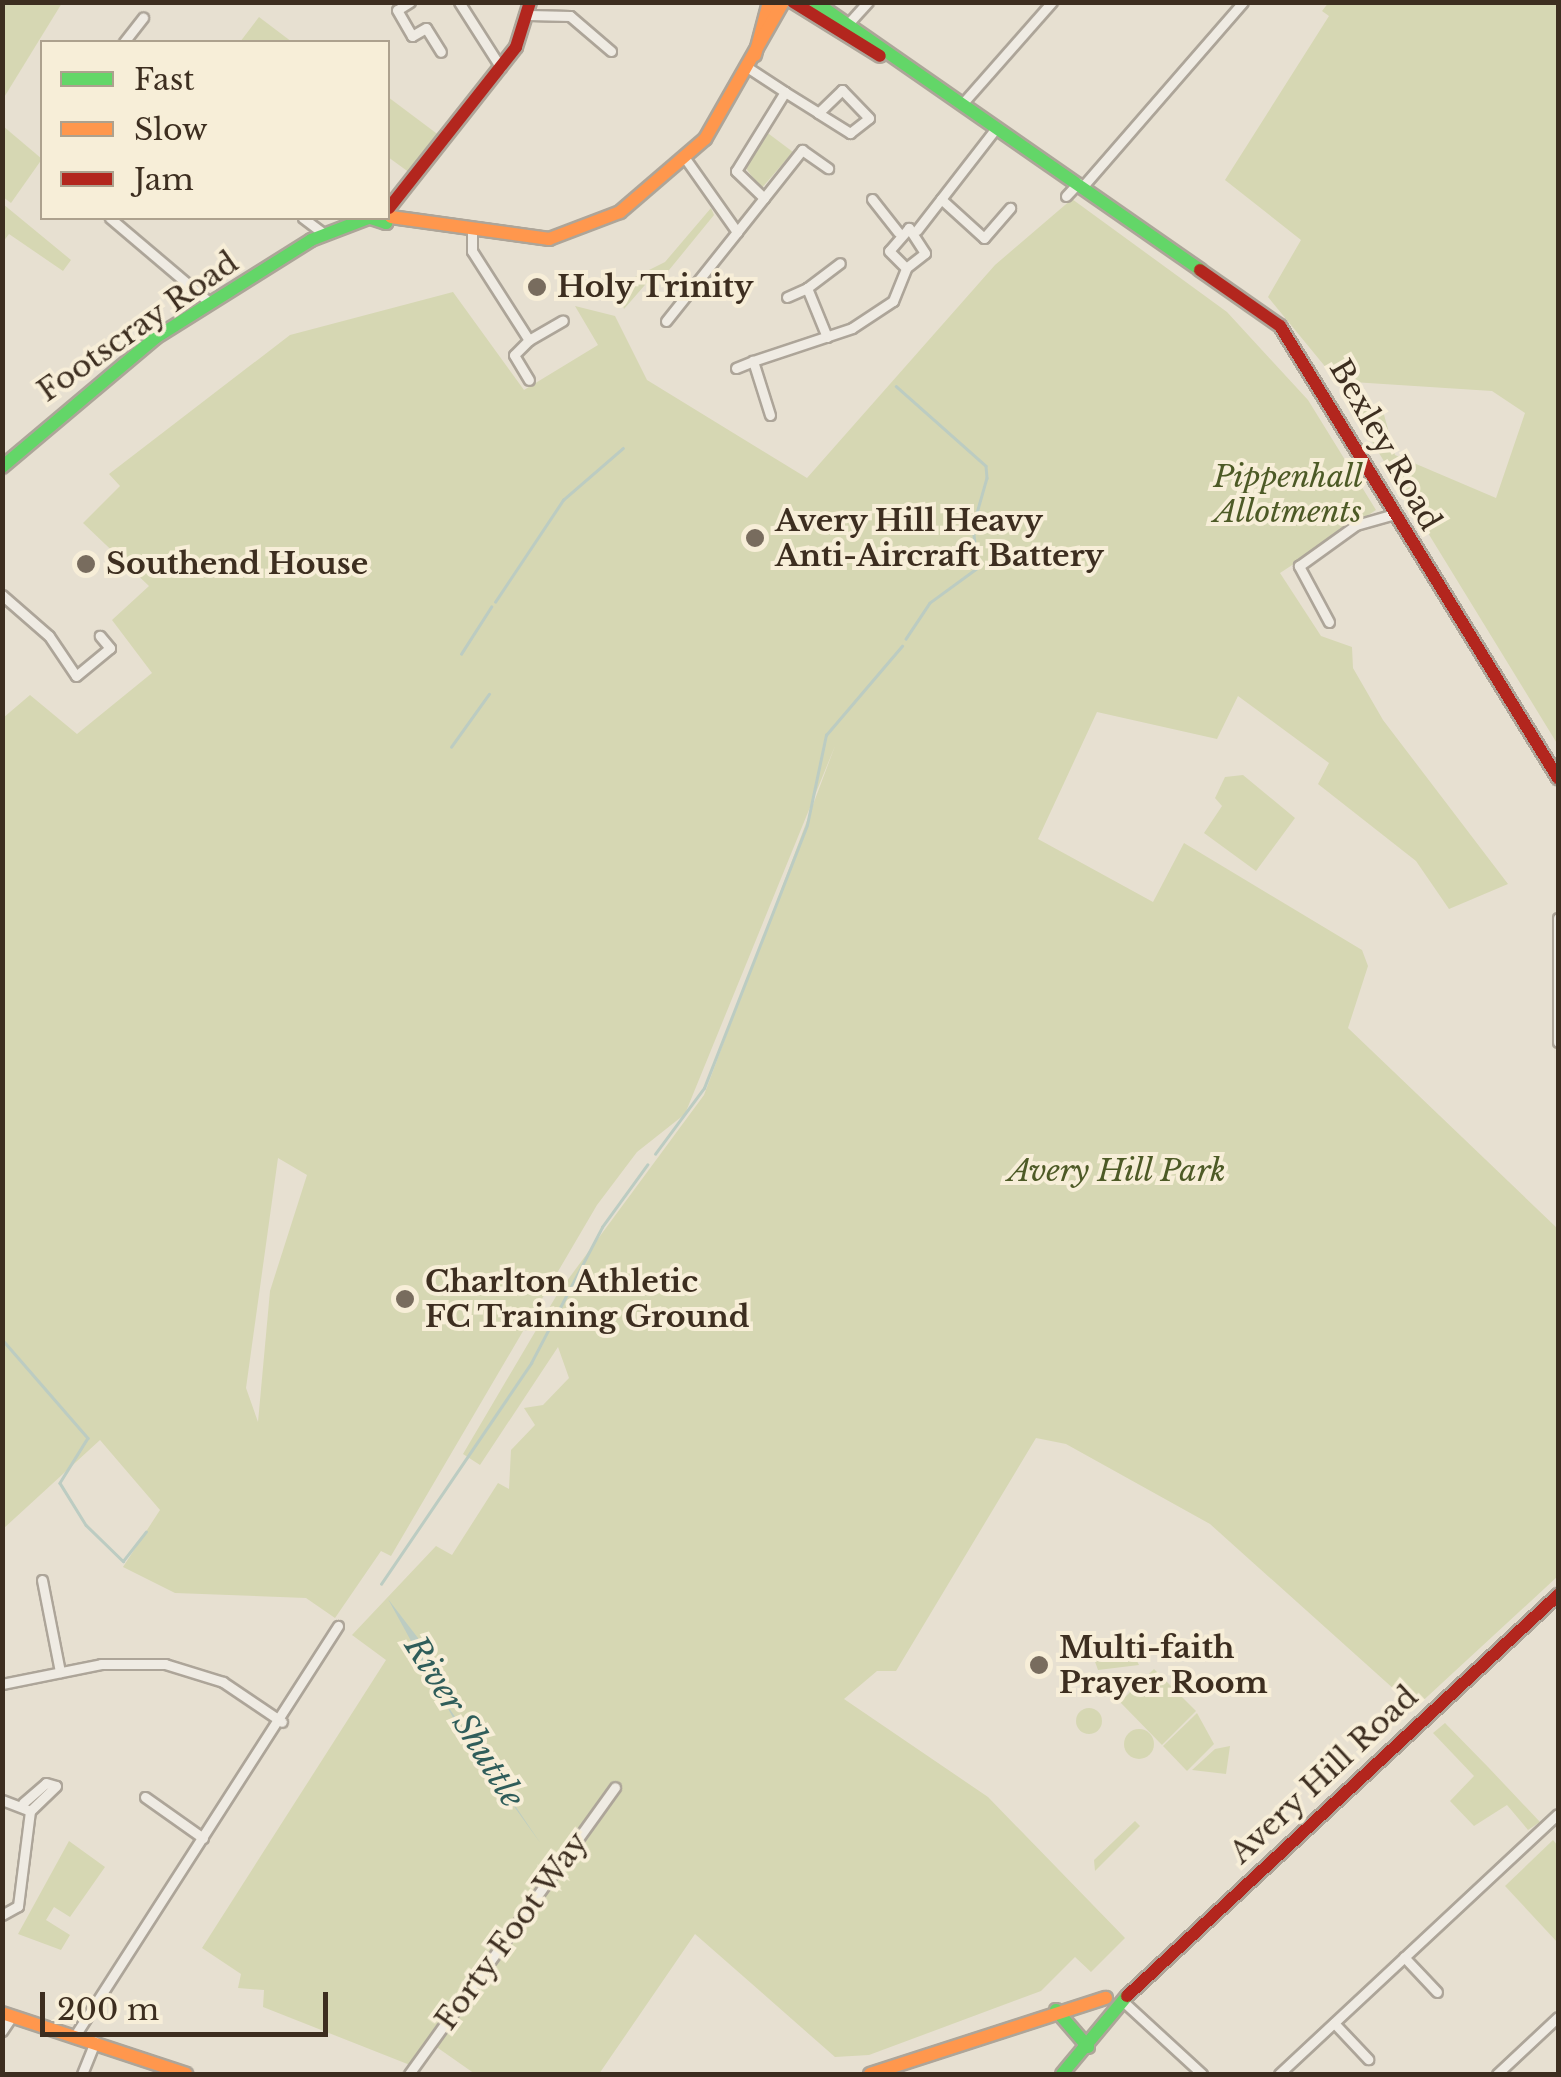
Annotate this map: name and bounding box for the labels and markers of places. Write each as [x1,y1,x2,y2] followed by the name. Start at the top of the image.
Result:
[557,269,755,305] place label: Holy Trinity
[526,276,548,298] marker: Holy Trinity
[775,503,1104,574] place label: Avery Hill Heavy Anti-Aircraft Battery
[744,527,766,549] marker: Avery Hill Heavy Anti-Aircraft Battery
[106,546,368,582] place label: Southend House
[75,553,97,575] marker: Southend House
[425,1264,751,1334] place label: Charlton Athletic FC Training Ground
[394,1288,416,1310] marker: Charlton Athletic FC Training Ground
[1059,1630,1268,1700] place label: Multi-faith Prayer Room
[1028,1654,1050,1676] marker: Multi-faith Prayer Room

